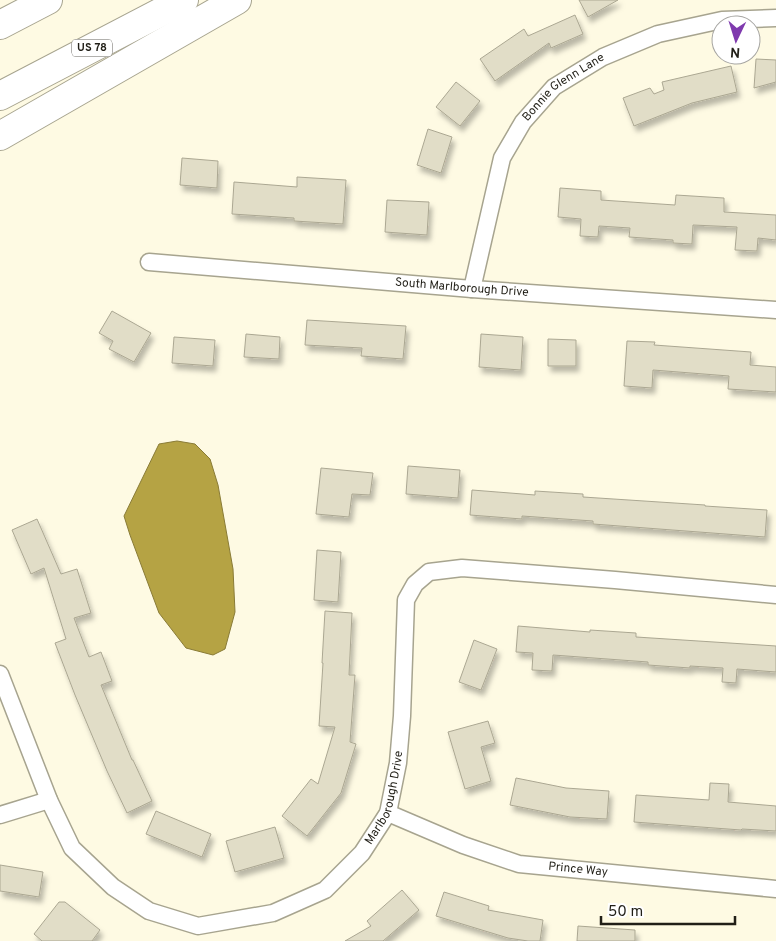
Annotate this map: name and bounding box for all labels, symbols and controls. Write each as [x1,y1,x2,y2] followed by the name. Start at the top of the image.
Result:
[711,15,761,65] north arrow
[72,40,112,56] road number: US 78
[730,43,741,60] text: N
[519,50,608,125] street label: Bonnie Glenn Lane
[394,275,529,301] street label: South Marlborough Drive
[361,750,407,848] street label: Marlborough Drive
[548,859,609,881] street label: Prince Way
[601,894,735,926] scale bar
[608,903,643,922] text: 50 m

